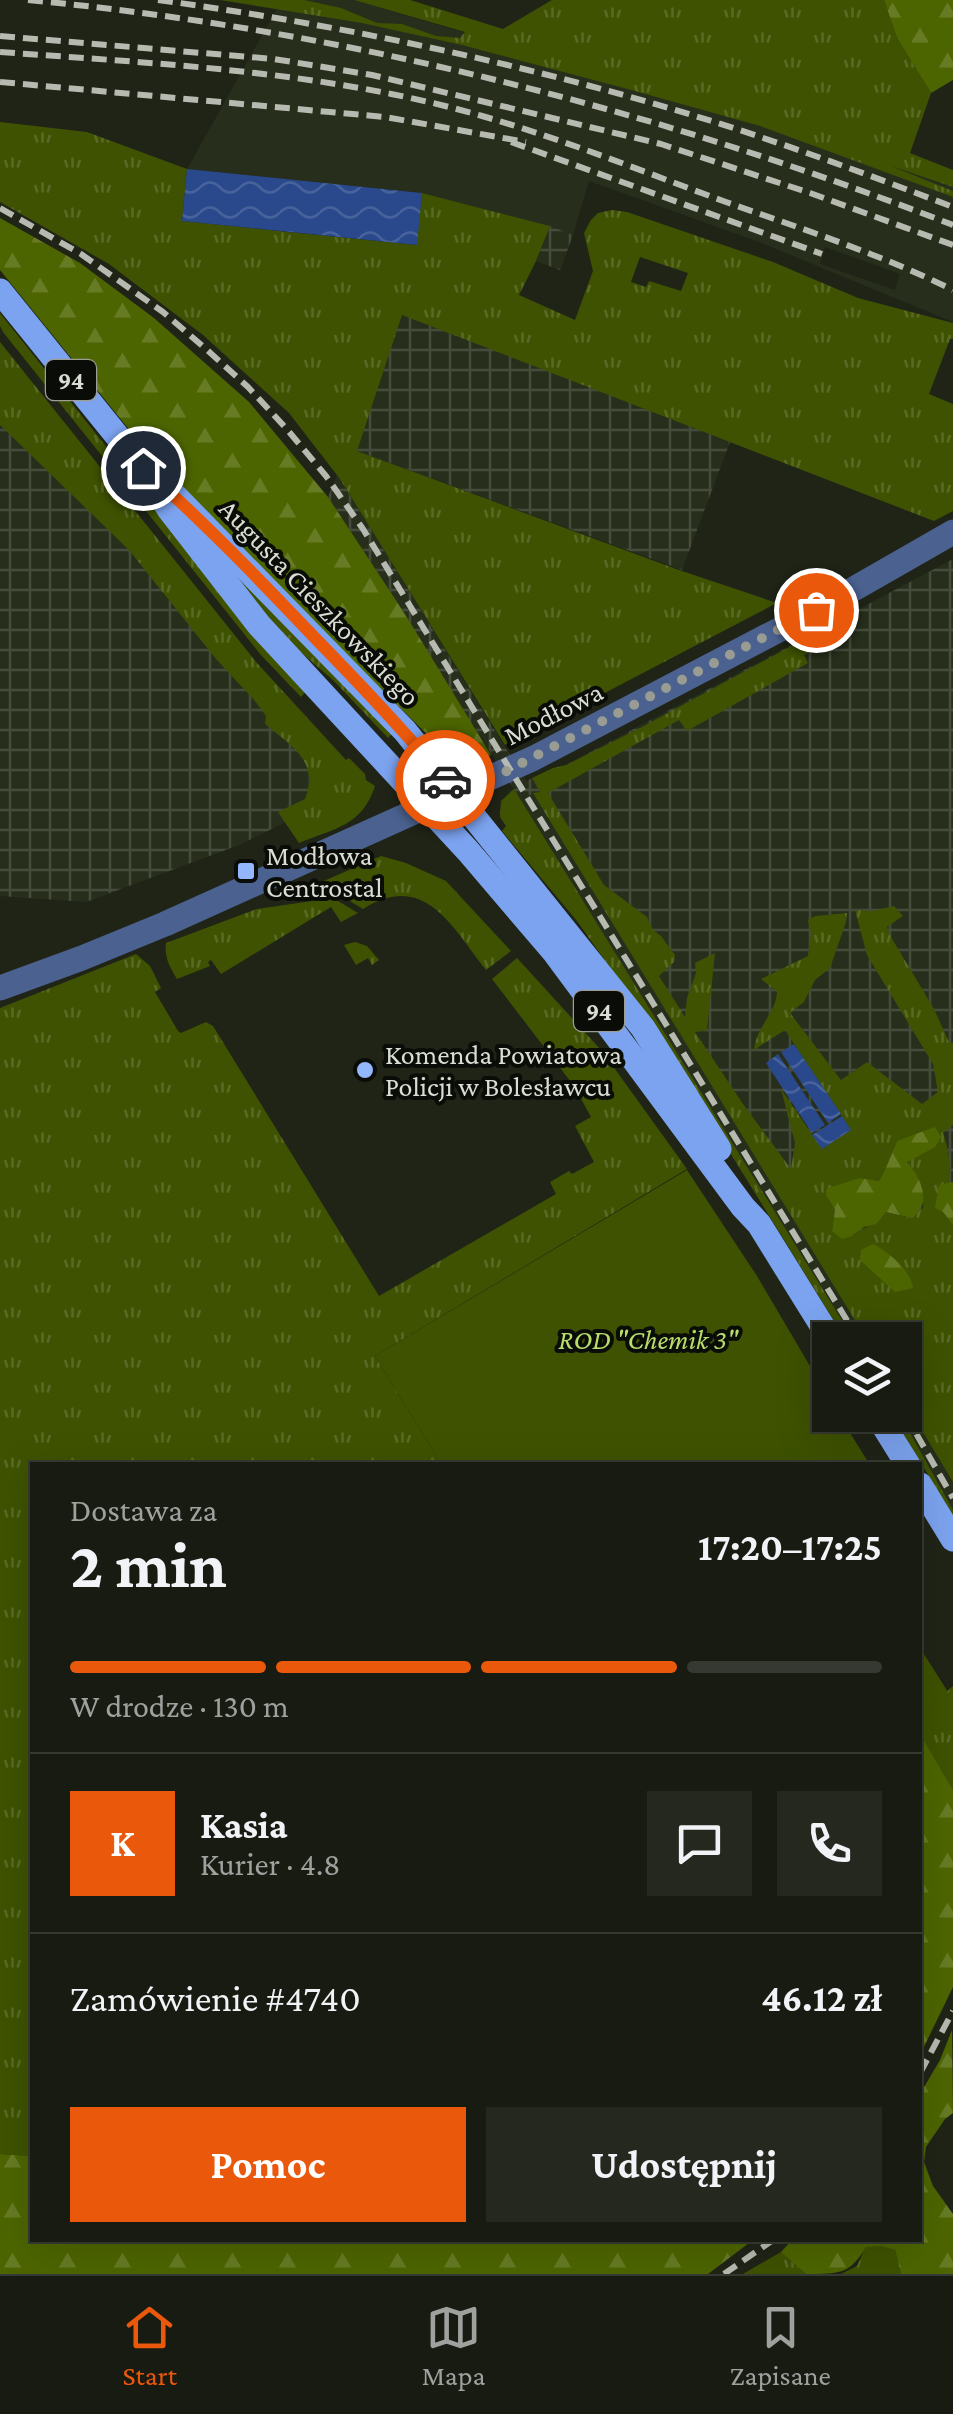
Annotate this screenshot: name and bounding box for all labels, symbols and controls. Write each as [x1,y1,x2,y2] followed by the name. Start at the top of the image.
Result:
[46,360,96,400] road number: 94
[101,426,186,511] pin
[116,441,171,496] icon: home
[213,493,426,712] street label: Augusta Cieszkowskiego
[774,568,859,653] pin
[789,583,844,638] icon: bag
[499,675,608,751] street label: Modłowa
[395,730,495,830] courier
[418,753,473,808] icon: car
[266,840,383,903] place label: Modłowa Centrostal
[235,860,257,882] marker: Modłowa Centrostal
[574,991,624,1031] road number: 94
[385,1039,622,1102] place label: Komenda Powiatowa Policji w Bolesławcu
[354,1059,376,1081] marker: Komenda Powiatowa Policji w Bolesławcu
[812,1322,922,1432] map controls
[812,1322,922,1432] button: layers
[558,1324,739,1355] park label: ROD "Chemik 3"
[70,1492,217,1528] text: Dostawa za
[698,1526,882,1568] text: 17:20–17:25
[70,1529,227,1601] text: 2 min
[70,1688,289,1724] text: W drodze · 130 m
[647,1791,752,1896] button: chat
[777,1791,882,1896] button: phone
[200,1804,287,1846] text: Kasia
[110,1822,135,1864] text: K
[200,1846,340,1882] text: Kurier · 4.8
[70,1977,361,2019] text: Zamówienie #4740
[761,1977,882,2019] text: 46.12 zł
[70,2107,466,2222] button: Pomoc
[486,2107,882,2222] button: Udostępnij
[122,2300,177,2391] tab: Start
[422,2300,485,2391] tab: Mapa
[730,2300,831,2391] tab: Zapisane

